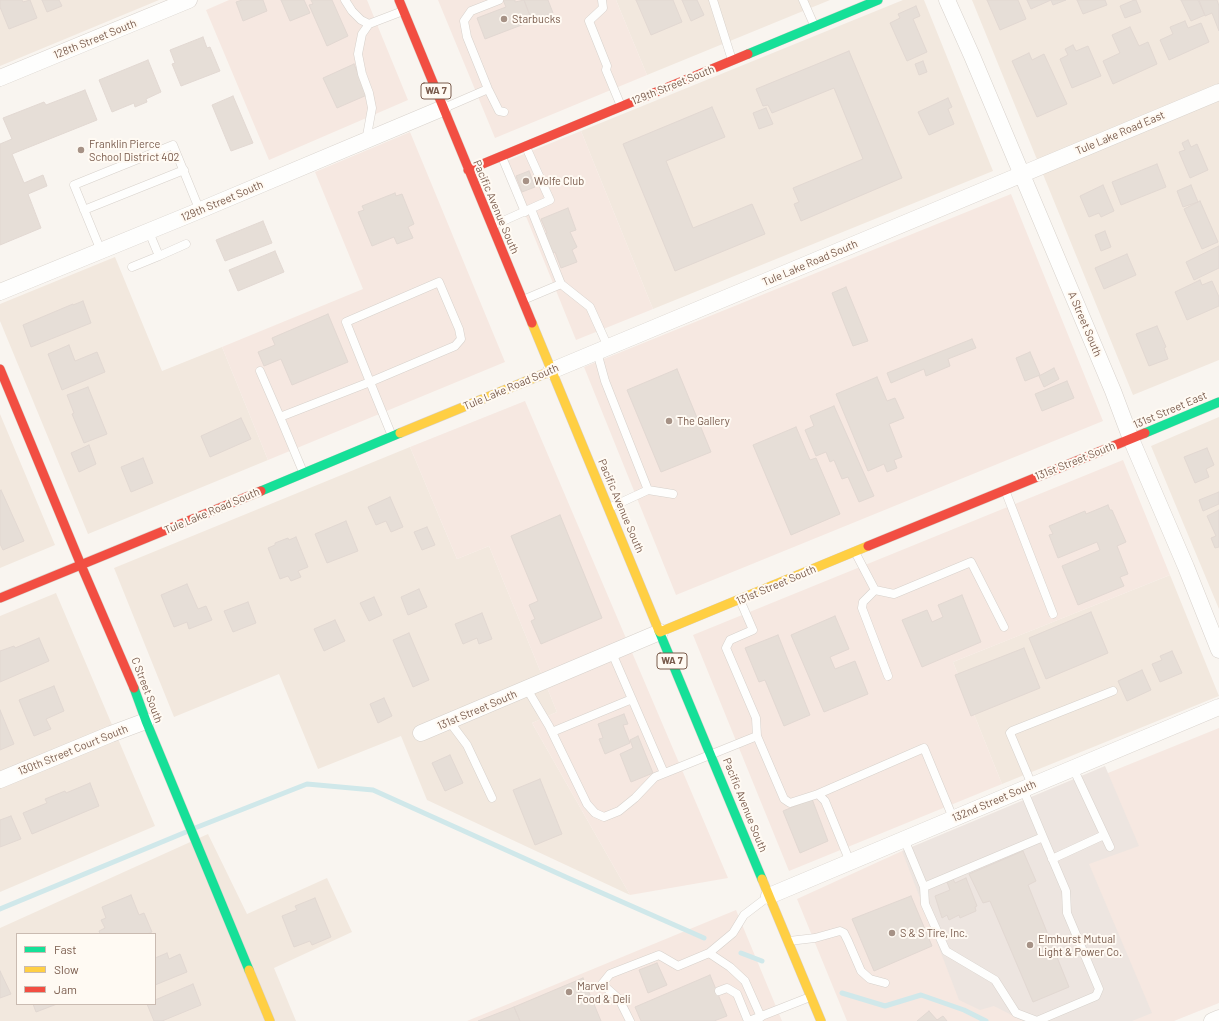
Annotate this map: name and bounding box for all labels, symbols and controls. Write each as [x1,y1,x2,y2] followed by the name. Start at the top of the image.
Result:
[512,12,560,26] place label: Starbucks
[499,14,509,24] marker: Starbucks
[52,16,138,62] street label: 128th Street South
[630,62,716,108] street label: 129th Street South
[421,83,451,99] road number: WA 7
[1073,108,1167,158] street label: Tule Lake Road East
[89,137,180,163] place label: Franklin Pierce School District 402
[76,145,86,155] marker: Franklin Pierce School District 402
[470,158,522,256] street label: Pacific Avenue South
[534,174,584,188] place label: Wolfe Club
[521,176,531,186] marker: Wolfe Club
[179,178,265,224] street label: 129th Street South
[760,237,860,289] street label: Tule Lake Road South
[1065,290,1105,358] street label: A Street South
[461,361,561,413] street label: Tule Lake Road South
[1131,389,1209,431] street label: 131st Street East
[677,414,730,428] place label: The Gallery
[664,416,674,426] marker: The Gallery
[1033,439,1117,483] street label: 131st Street South
[595,457,647,555] street label: Pacific Avenue South
[162,485,262,537] street label: Tule Lake Road South
[734,562,818,608] street label: 131st Street South
[657,653,687,669] road number: WA 7
[128,655,166,725] street label: C Street South
[435,687,519,733] street label: 131st Street South
[16,722,130,778] street label: 130th Street Court South
[720,756,770,854] street label: Pacific Avenue South
[950,777,1038,825] street label: 132nd Street South
[900,926,967,940] place label: S & S Tire, Inc.
[887,928,897,938] marker: S & S Tire, Inc.
[1038,932,1122,958] place label: Elmhurst Mutual Light & Power Co.
[16,933,156,1005] legend
[1025,940,1035,950] marker: Elmhurst Mutual Light & Power Co.
[54,942,77,956] text: Fast
[54,962,79,976] text: Slow
[577,979,630,1005] place label: Marvel Food & Deli
[54,982,77,996] text: Jam
[564,987,574,997] marker: Marvel Food & Deli

